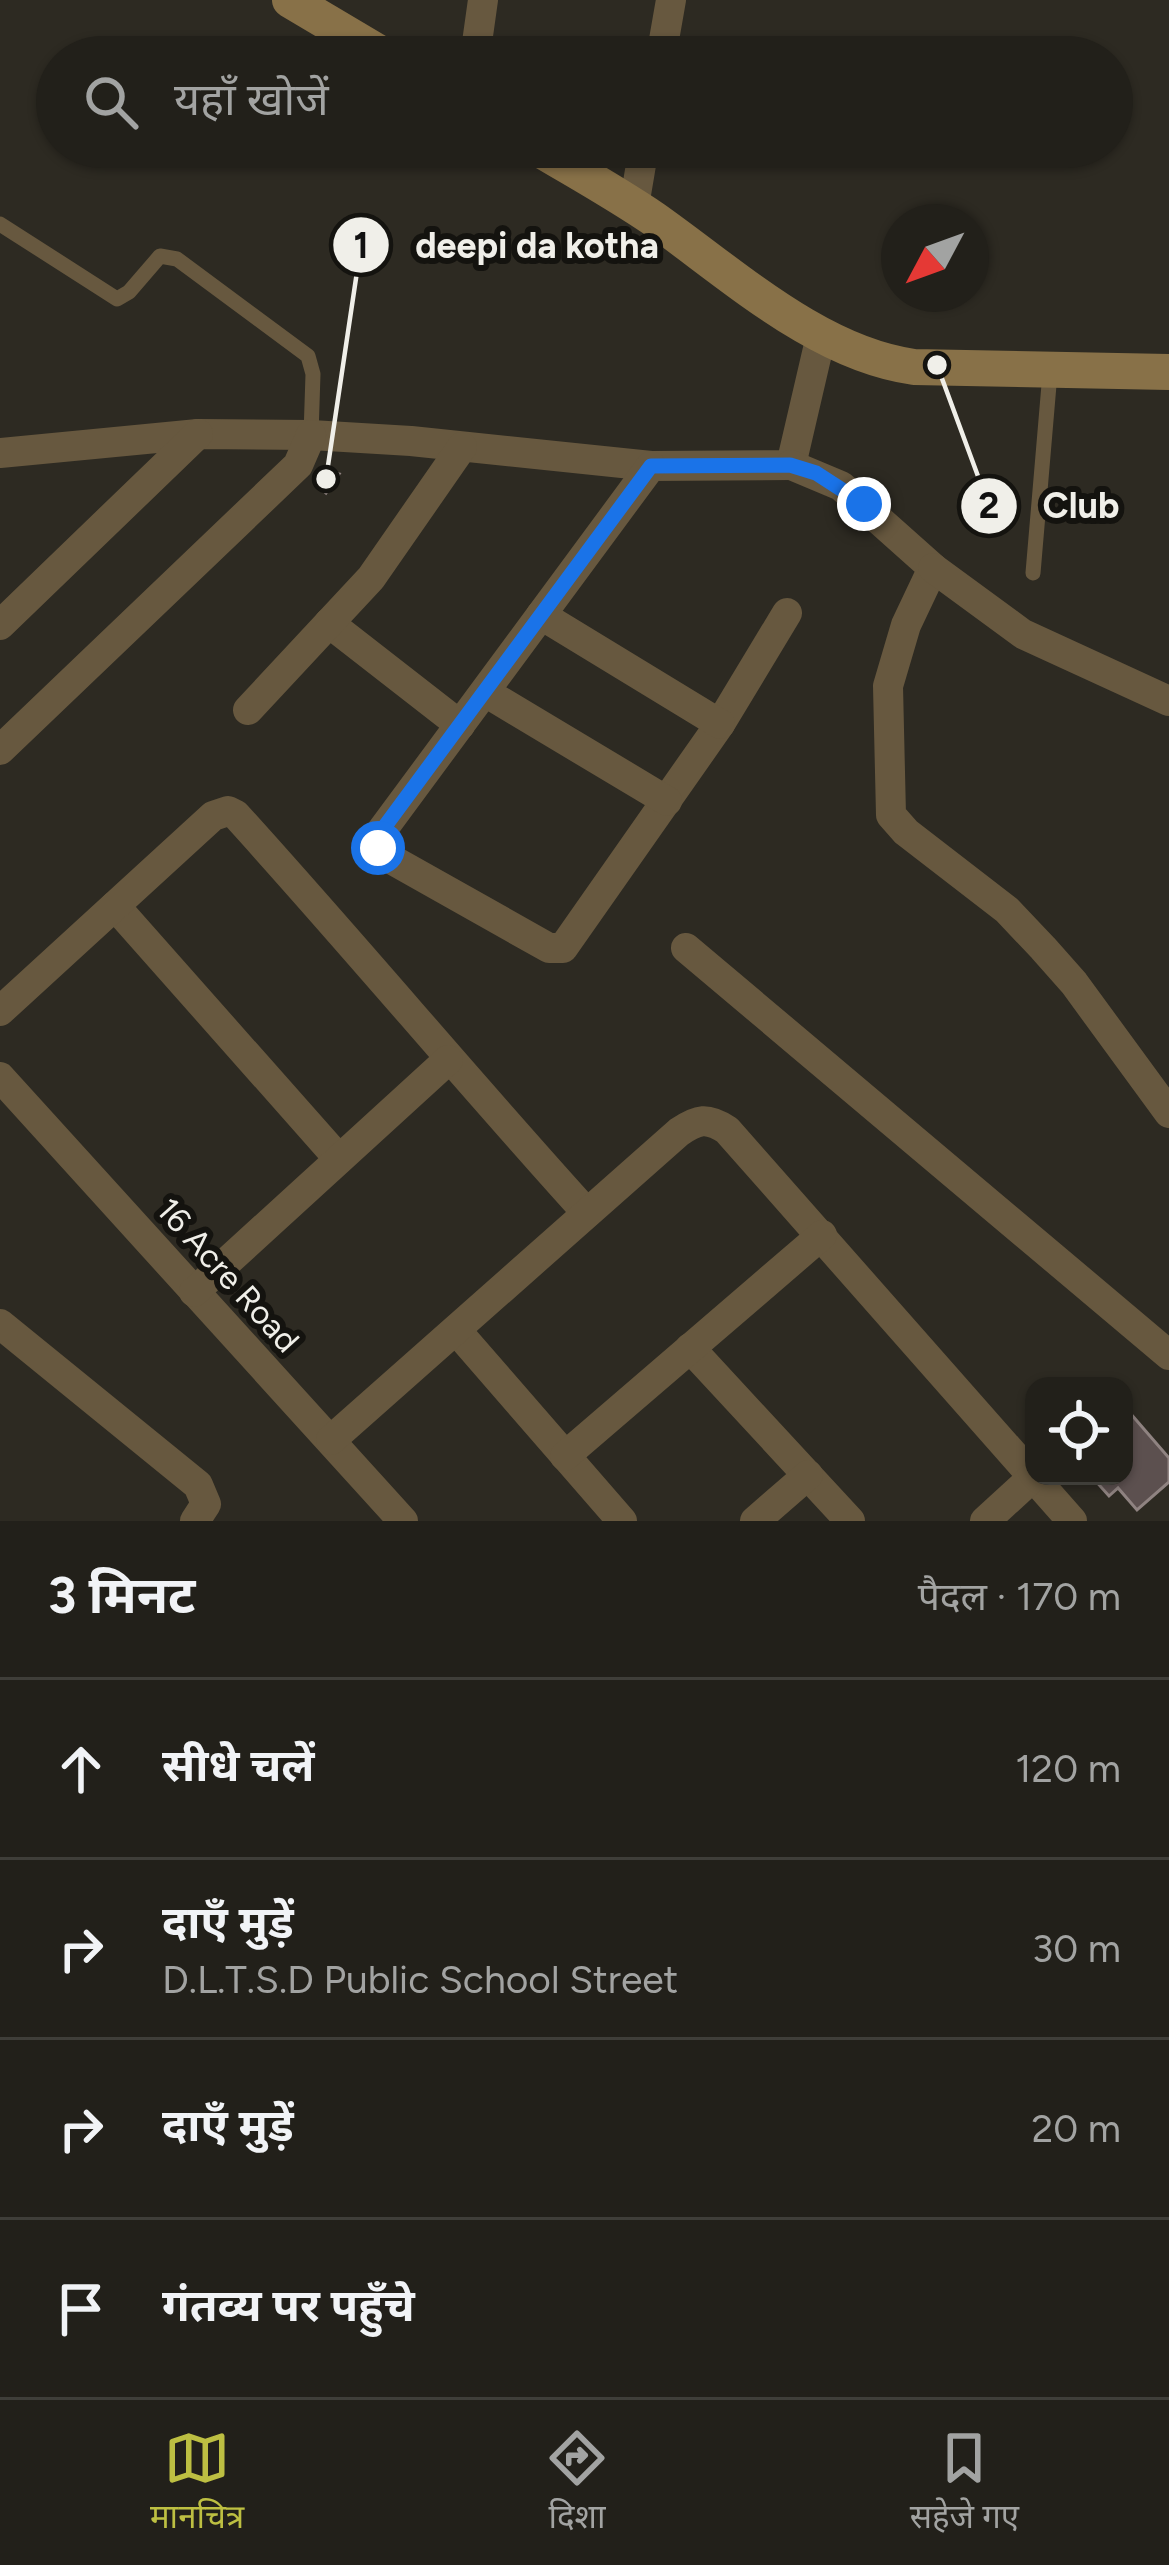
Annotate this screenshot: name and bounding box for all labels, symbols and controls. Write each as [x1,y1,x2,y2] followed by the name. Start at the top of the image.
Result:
[36,36,1133,168] search box
[78,69,144,135] icon: search
[174,72,329,126] text: यहाँ खोजें
[881,204,989,312] north arrow
[331,209,683,281] callout: deepi da kotha
[353,224,369,267] text: 1
[415,224,659,267] text: deepi da kotha
[959,470,1143,542] callout: Club
[837,477,891,531] route end
[979,484,999,527] text: 2
[1043,484,1119,527] text: Club
[351,821,405,875] route start
[149,1190,307,1360] street label: 16 Acre Road
[1025,1377,1133,1485] map controls
[1025,1377,1133,1485] button: locate
[48,1565,196,1626] text: 3 मिनट
[918,1573,1121,1620] text: पैदल · 170 m
[48,1736,114,1802] icon: ahead
[162,1738,315,1792] text: सीधे चलें
[1015,1745,1121,1792] text: 120 m
[162,1895,294,1949] text: दाएँ मुड़ें
[48,1916,114,1982] icon: right
[1032,1925,1121,1972] text: 30 m
[162,1956,678,2003] text: D.L.T.S.D Public School Street
[48,2096,114,2162] icon: right
[162,2098,294,2152] text: दाएँ मुड़ें
[1031,2105,1121,2152] text: 20 m
[48,2276,114,2342] icon: arrive
[162,2278,415,2332] text: गंतव्य पर पहुँचे
[150,2425,244,2541] tab: मानचित्र
[544,2425,610,2541] tab: दिशा
[910,2425,1019,2541] tab: सहेजे गए

